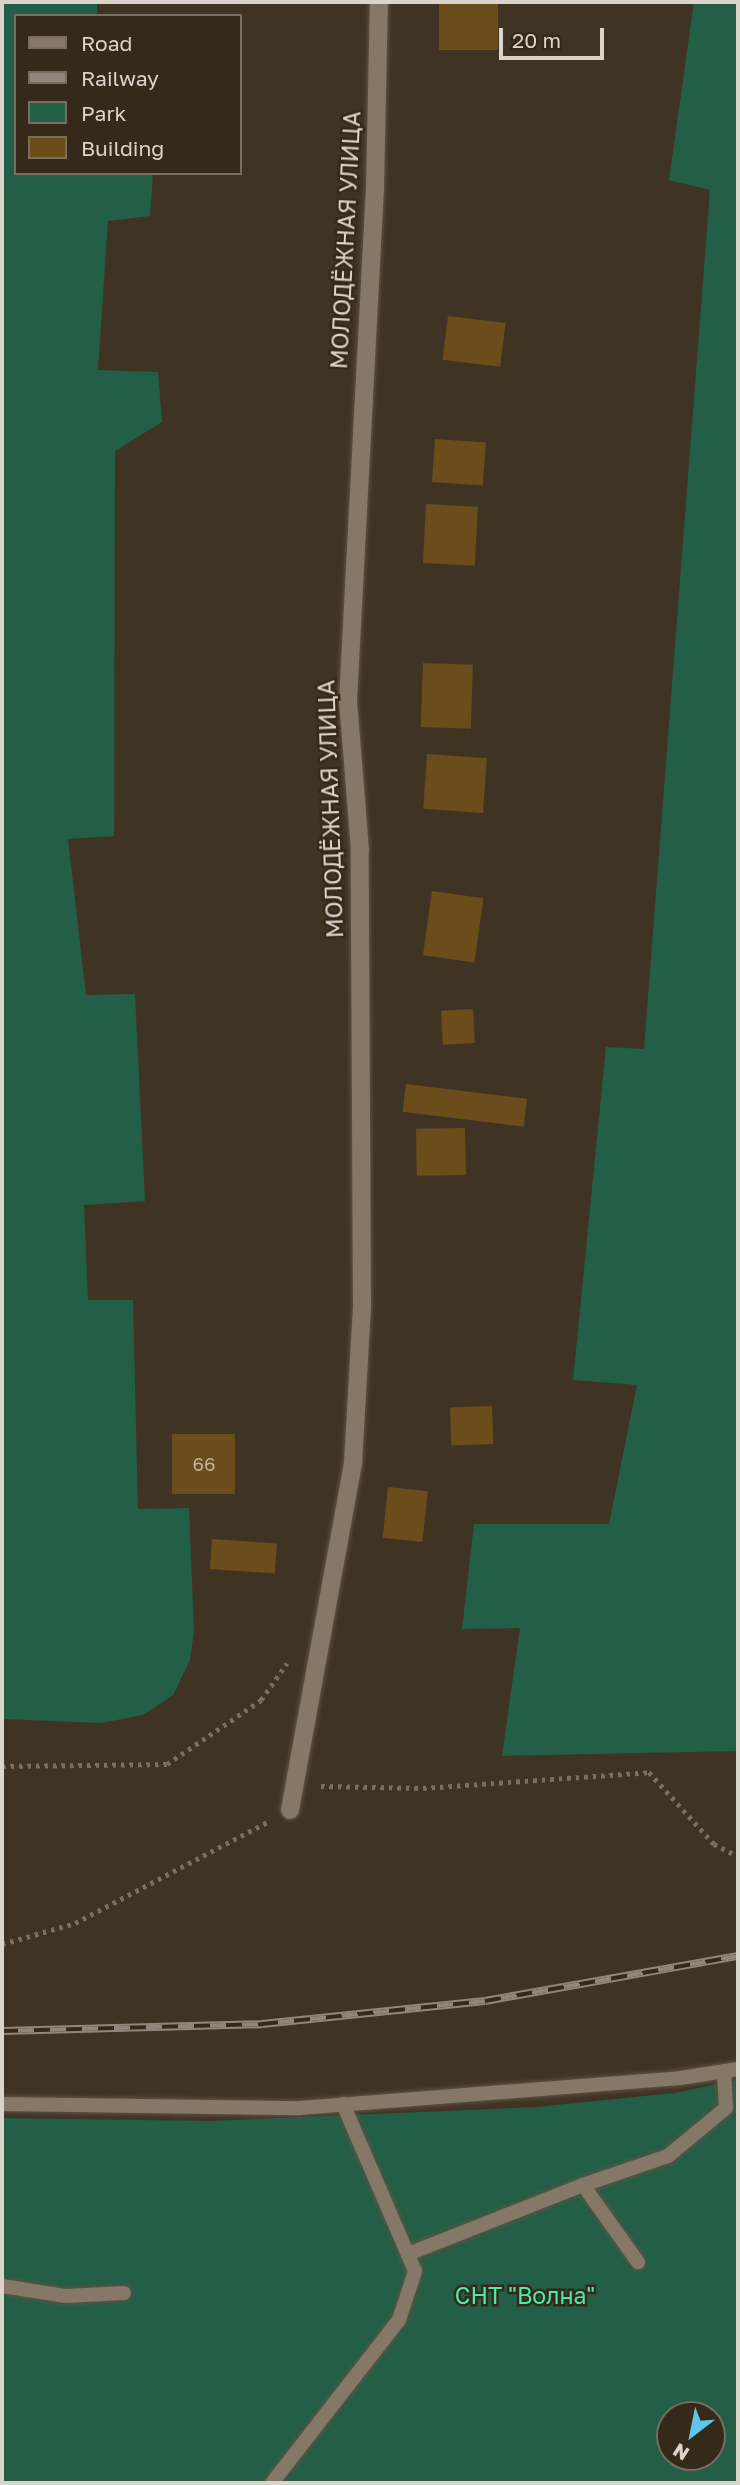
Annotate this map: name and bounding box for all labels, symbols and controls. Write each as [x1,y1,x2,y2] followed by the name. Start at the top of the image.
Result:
[14,14,242,175] legend
[502,14,607,58] scale bar
[512,27,561,53] text: 20 m
[81,30,132,56] text: Road
[81,65,159,91] text: Railway
[81,100,126,126] text: Park
[324,110,366,370] street label: МОЛОДЁЖНАЯ УЛИЦА
[81,135,164,161] text: Building
[312,679,348,939] street label: МОЛОДЁЖНАЯ УЛИЦА
[193,1453,215,1475] house number: 66
[455,2281,595,2309] park label: СНТ "Волна"
[656,2401,726,2471] north arrow
[668,2439,693,2466] text: N

